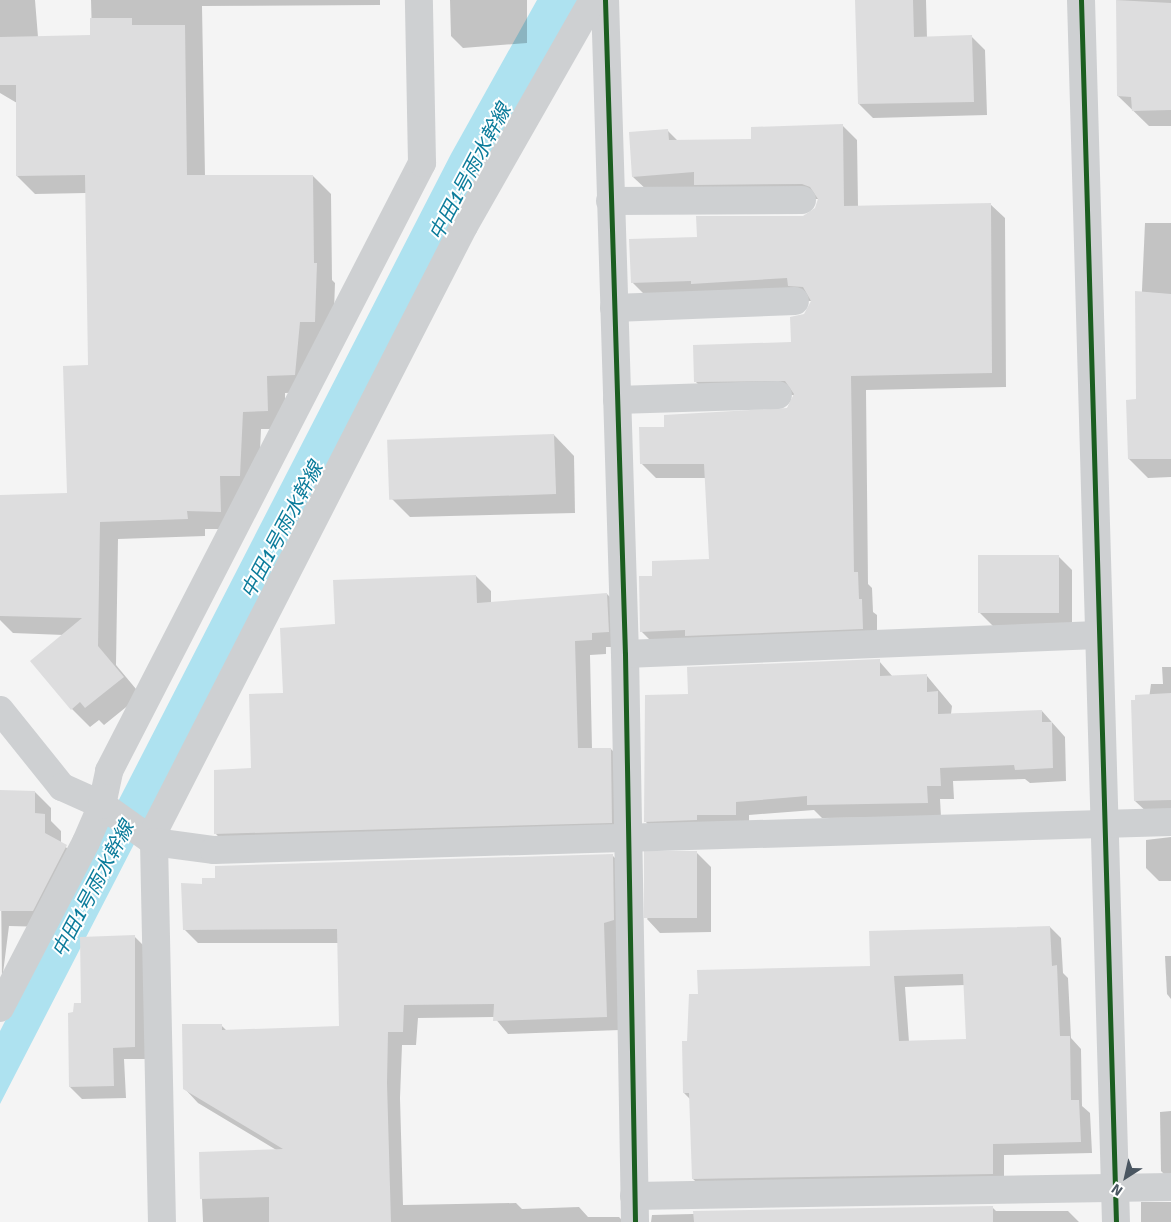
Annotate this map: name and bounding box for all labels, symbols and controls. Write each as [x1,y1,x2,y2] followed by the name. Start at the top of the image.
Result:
[424,100,516,244] water label: 中田1号雨水幹線
[236,458,328,602] water label: 中田1号雨水幹線
[47,817,139,961] water label: 中田1号雨水幹線
[1101,1152,1151,1202] north arrow
[1108,1180,1126,1199] text: N

